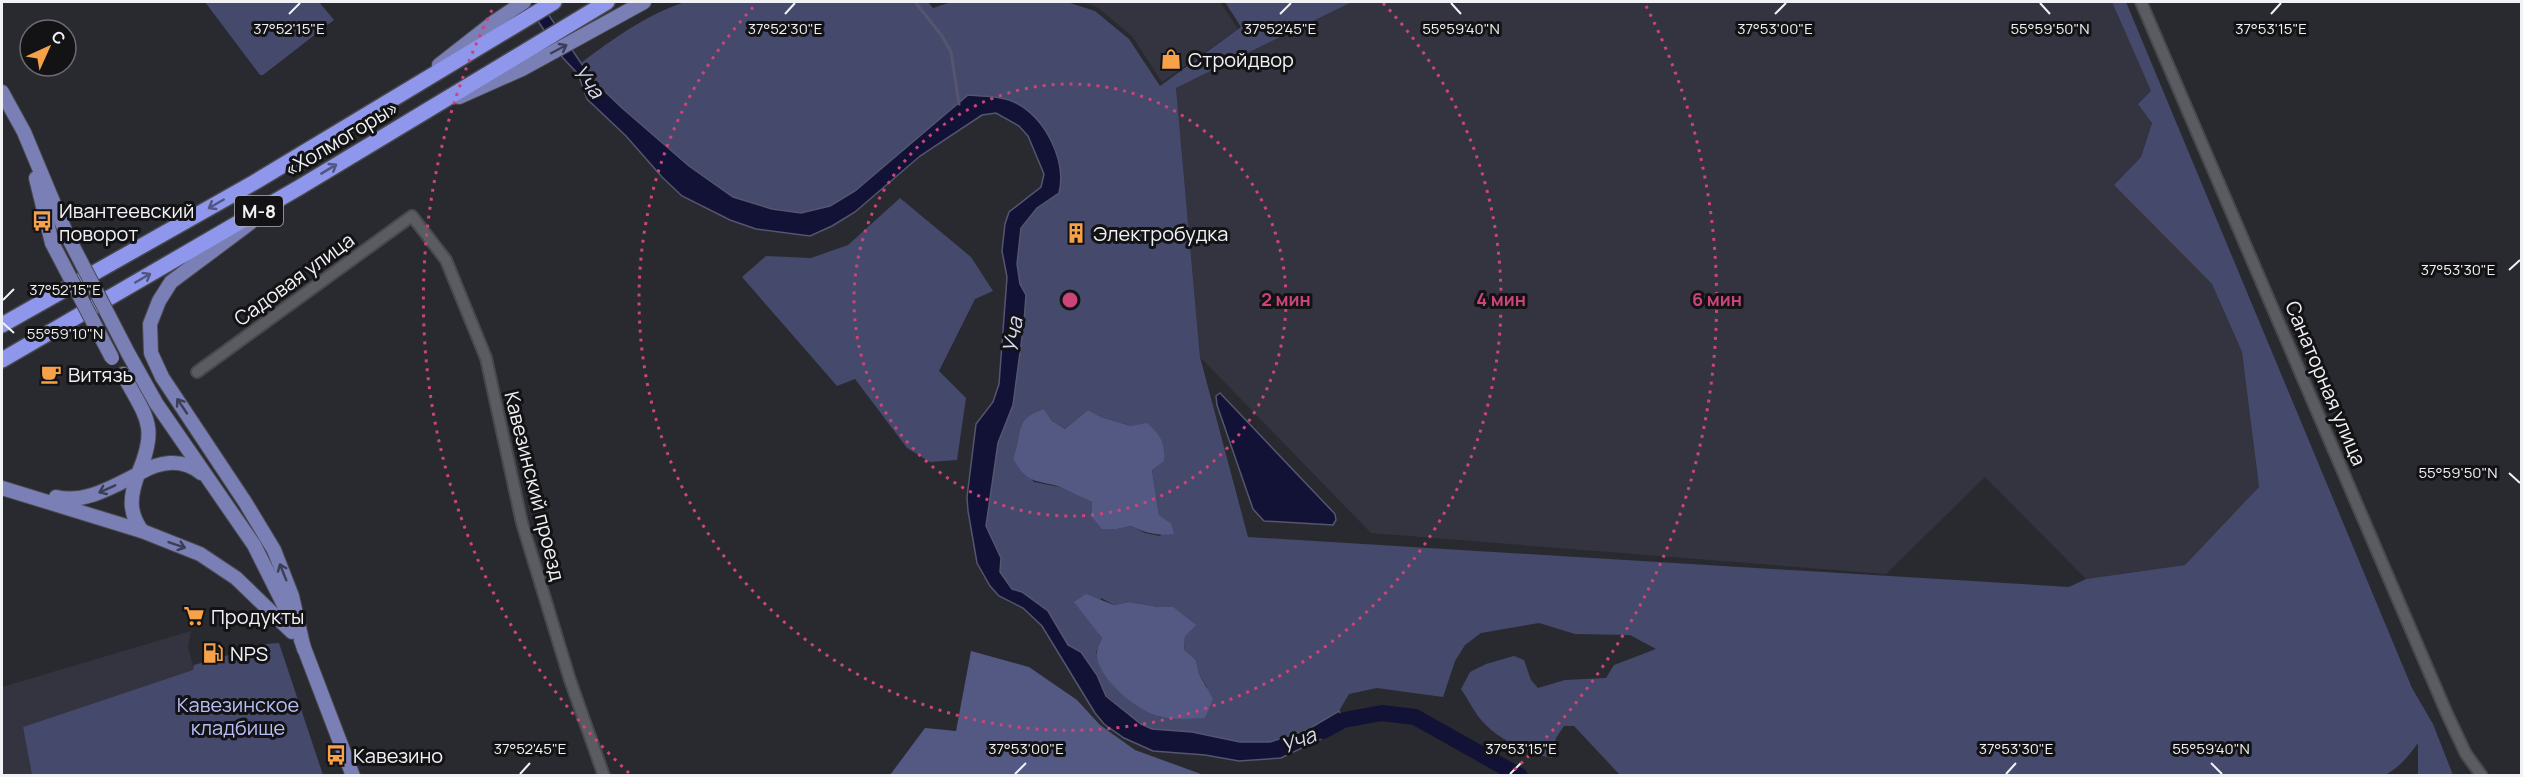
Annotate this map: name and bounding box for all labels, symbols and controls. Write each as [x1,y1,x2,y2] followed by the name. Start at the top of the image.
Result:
[18,18,78,78] north arrow
[253,18,325,39] text: 37°52'15"E
[748,18,822,39] text: 37°52'30"E
[1244,18,1316,39] text: 37°52'45"E
[1422,18,1500,39] text: 55°59'40"N
[1737,18,1813,39] text: 37°53'00"E
[2010,18,2090,39] text: 55°59'50"N
[2235,18,2307,39] text: 37°53'15"E
[47,25,71,49] text: С
[550,43,567,55] one-way arrow
[1188,46,1294,73] place label: Стройдвор
[1159,47,1183,71] shop icon: Стройдвор
[567,58,612,105] water label: Уча
[279,93,403,183] street label: «Холмогоры»
[320,163,337,175] one-way arrow
[235,196,283,226] road number: М-8
[59,197,194,247] place label: Ивантеевский поворот
[208,198,225,210] one-way arrow
[30,209,54,233] bus stop icon: Ивантеевский поворот
[1093,220,1228,247] place label: Электробудка
[1064,221,1088,245] building icon: Электробудка
[228,226,360,332] street label: Садовая улица
[2421,259,2495,280] text: 37°53'30"E
[134,272,151,284] one-way arrow
[29,279,101,300] text: 37°52'15"E
[1261,287,1311,311] text: 2 мин
[1476,287,1526,311] text: 4 мин
[1692,287,1742,311] text: 6 мин
[1060,290,1080,310] centre of rings
[2279,297,2373,469] street label: Санаторная улица
[995,314,1029,355] water label: Уча
[27,323,103,344] text: 55°59'10"N
[68,361,133,388] place label: Витязь
[39,362,63,386] cafe icon: Витязь
[498,388,572,584] street label: Кавезинский проезд
[175,398,187,415] one-way arrow
[2418,462,2498,483] text: 55°59'50"N
[99,484,117,495] one-way arrow
[167,541,186,552] one-way arrow
[277,564,288,582] one-way arrow
[211,603,304,630] place label: Продукты
[182,604,206,628] supermarket icon: Продукты
[230,640,268,667] place label: NPS
[201,641,225,665] fuel station icon: NPS
[177,691,299,741] park label: Кавезинское кладбище
[1276,720,1321,760] water label: Уча
[494,738,566,759] text: 37°52'45"E
[988,738,1064,759] text: 37°53'00"E
[1485,738,1557,759] text: 37°53'15"E
[1979,738,2053,759] text: 37°53'30"E
[2172,738,2250,759] text: 55°59'40"N
[353,742,443,769] place label: Кавезино
[324,743,348,767] bus stop icon: Кавезино

